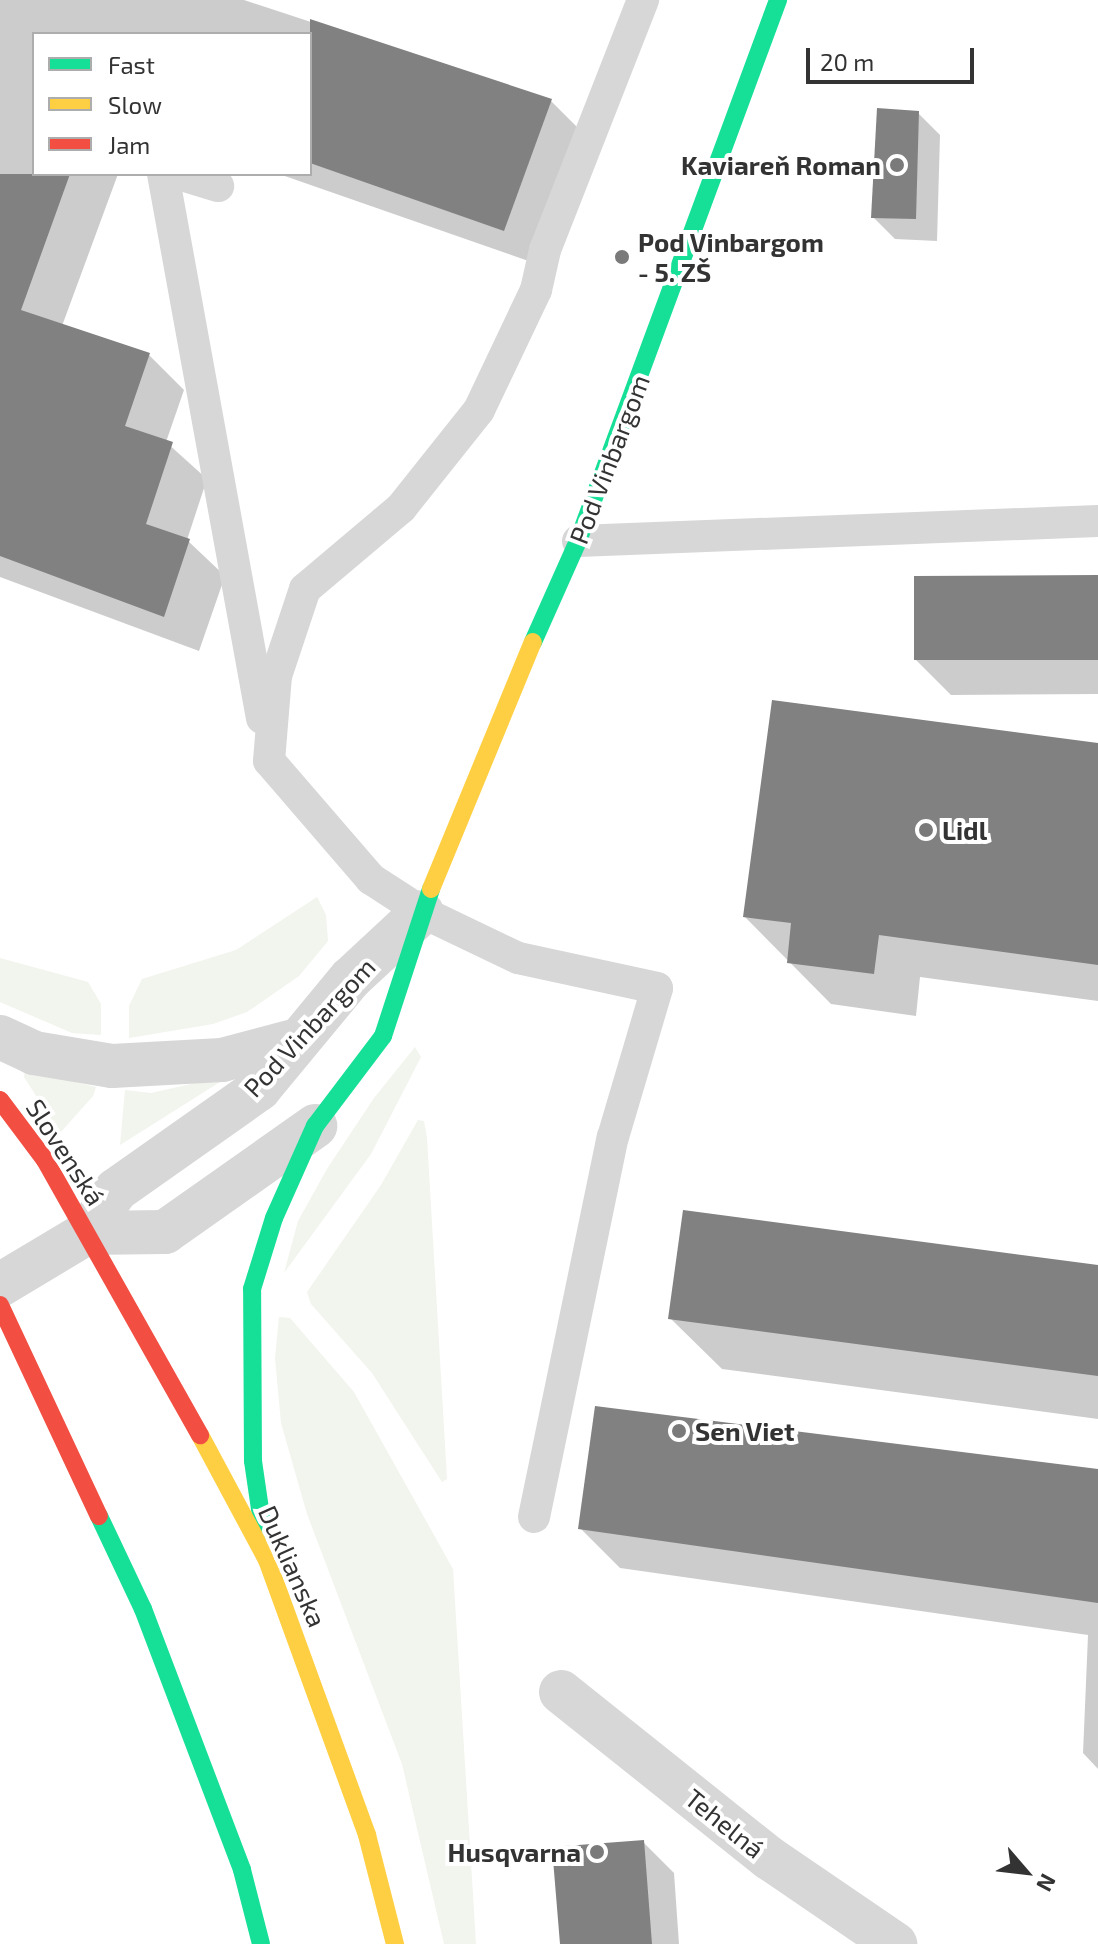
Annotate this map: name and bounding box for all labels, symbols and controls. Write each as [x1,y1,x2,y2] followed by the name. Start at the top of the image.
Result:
[32,32,312,176] legend
[810,32,978,82] scale bar
[820,47,874,76] text: 20 m
[108,50,155,79] text: Fast
[108,90,162,119] text: Slow
[108,130,150,159] text: Jam
[681,149,881,181] place label: Kaviareň Roman
[888,156,906,174] marker: Kaviareň Roman
[638,226,824,288] place label: Pod Vinbargom - 5. ZŠ
[613,248,631,266] marker: Pod Vinbargom - 5. ZŠ
[562,370,656,548] street label: Pod Vinbargom
[942,814,987,846] place label: Lidl
[917,821,935,839] marker: Lidl
[236,951,382,1103] street label: Pod Vinbargom
[20,1093,112,1211] street label: Slovenská
[695,1415,795,1447] place label: Sen Viet
[670,1422,688,1440] marker: Sen Viet
[252,1500,334,1632] street label: Duklianska
[679,1782,771,1864] street label: Tehelná
[986,1832,1066,1912] north arrow
[447,1836,581,1868] place label: Husqvarna
[588,1843,606,1861] marker: Husqvarna
[1032,1870,1062,1896] text: N

